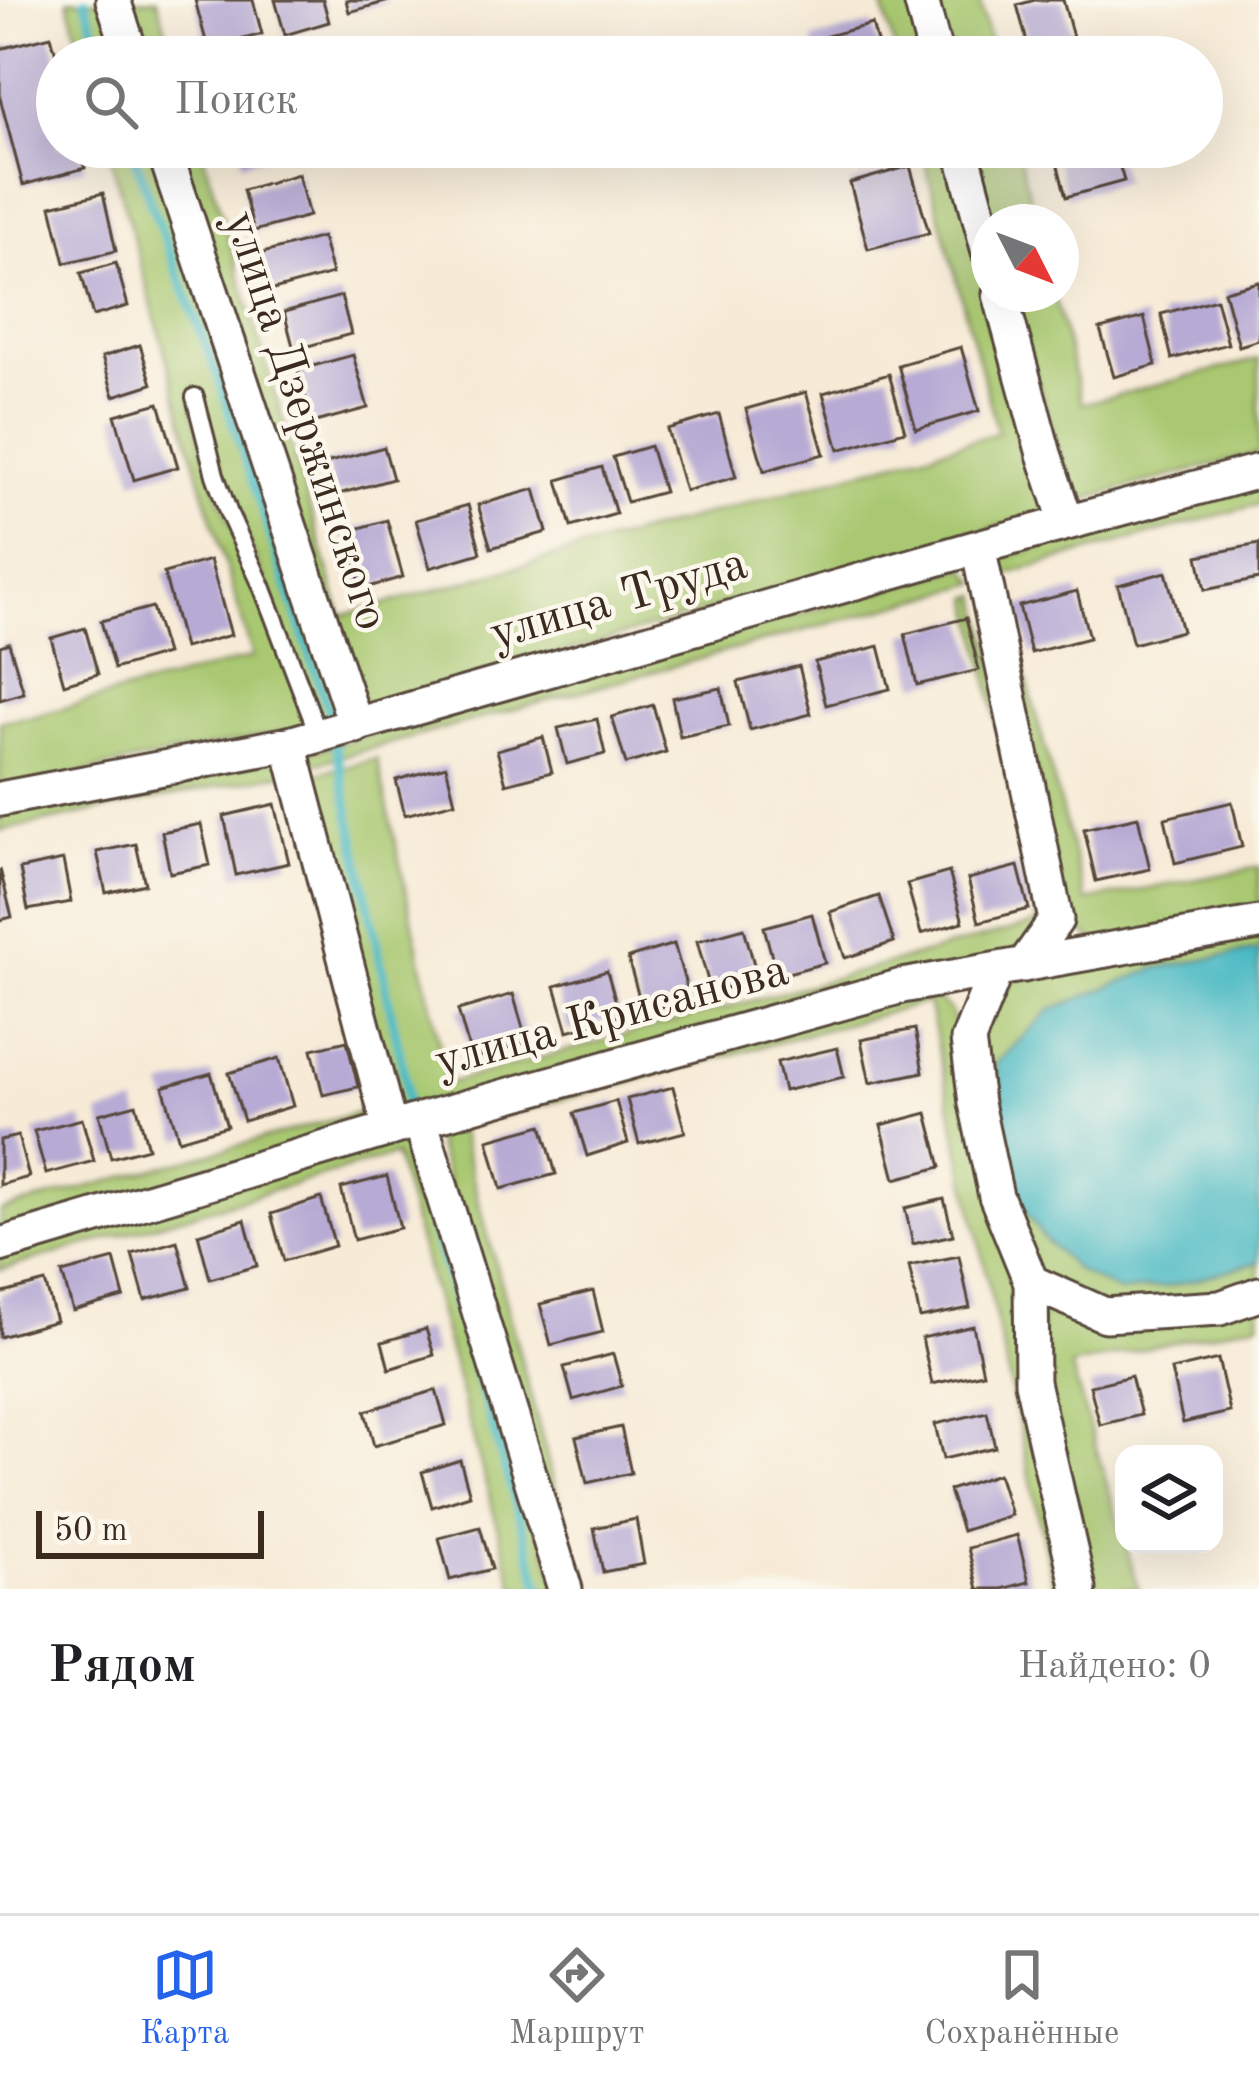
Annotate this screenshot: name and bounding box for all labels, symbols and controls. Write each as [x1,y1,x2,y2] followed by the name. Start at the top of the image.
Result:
[36,36,1223,168] search box
[78,69,144,135] icon: search
[174,79,298,124] text: Поиск
[971,204,1079,312] north arrow
[215,206,395,636] street label: улица Дзержинского
[485,540,753,660] street label: улица Труда
[430,947,794,1087] street label: улица Крисанова
[1115,1445,1223,1553] map controls
[1115,1445,1223,1553] button: layers
[36,1505,264,1558] scale bar
[54,1515,128,1548] text: 50 m
[48,1642,196,1693] text: Рядом
[1018,1647,1211,1686] text: Найдено: 0
[140,1942,229,2055] tab: Карта
[509,1942,645,2055] tab: Маршрут
[924,1942,1119,2055] tab: Сохранённые

